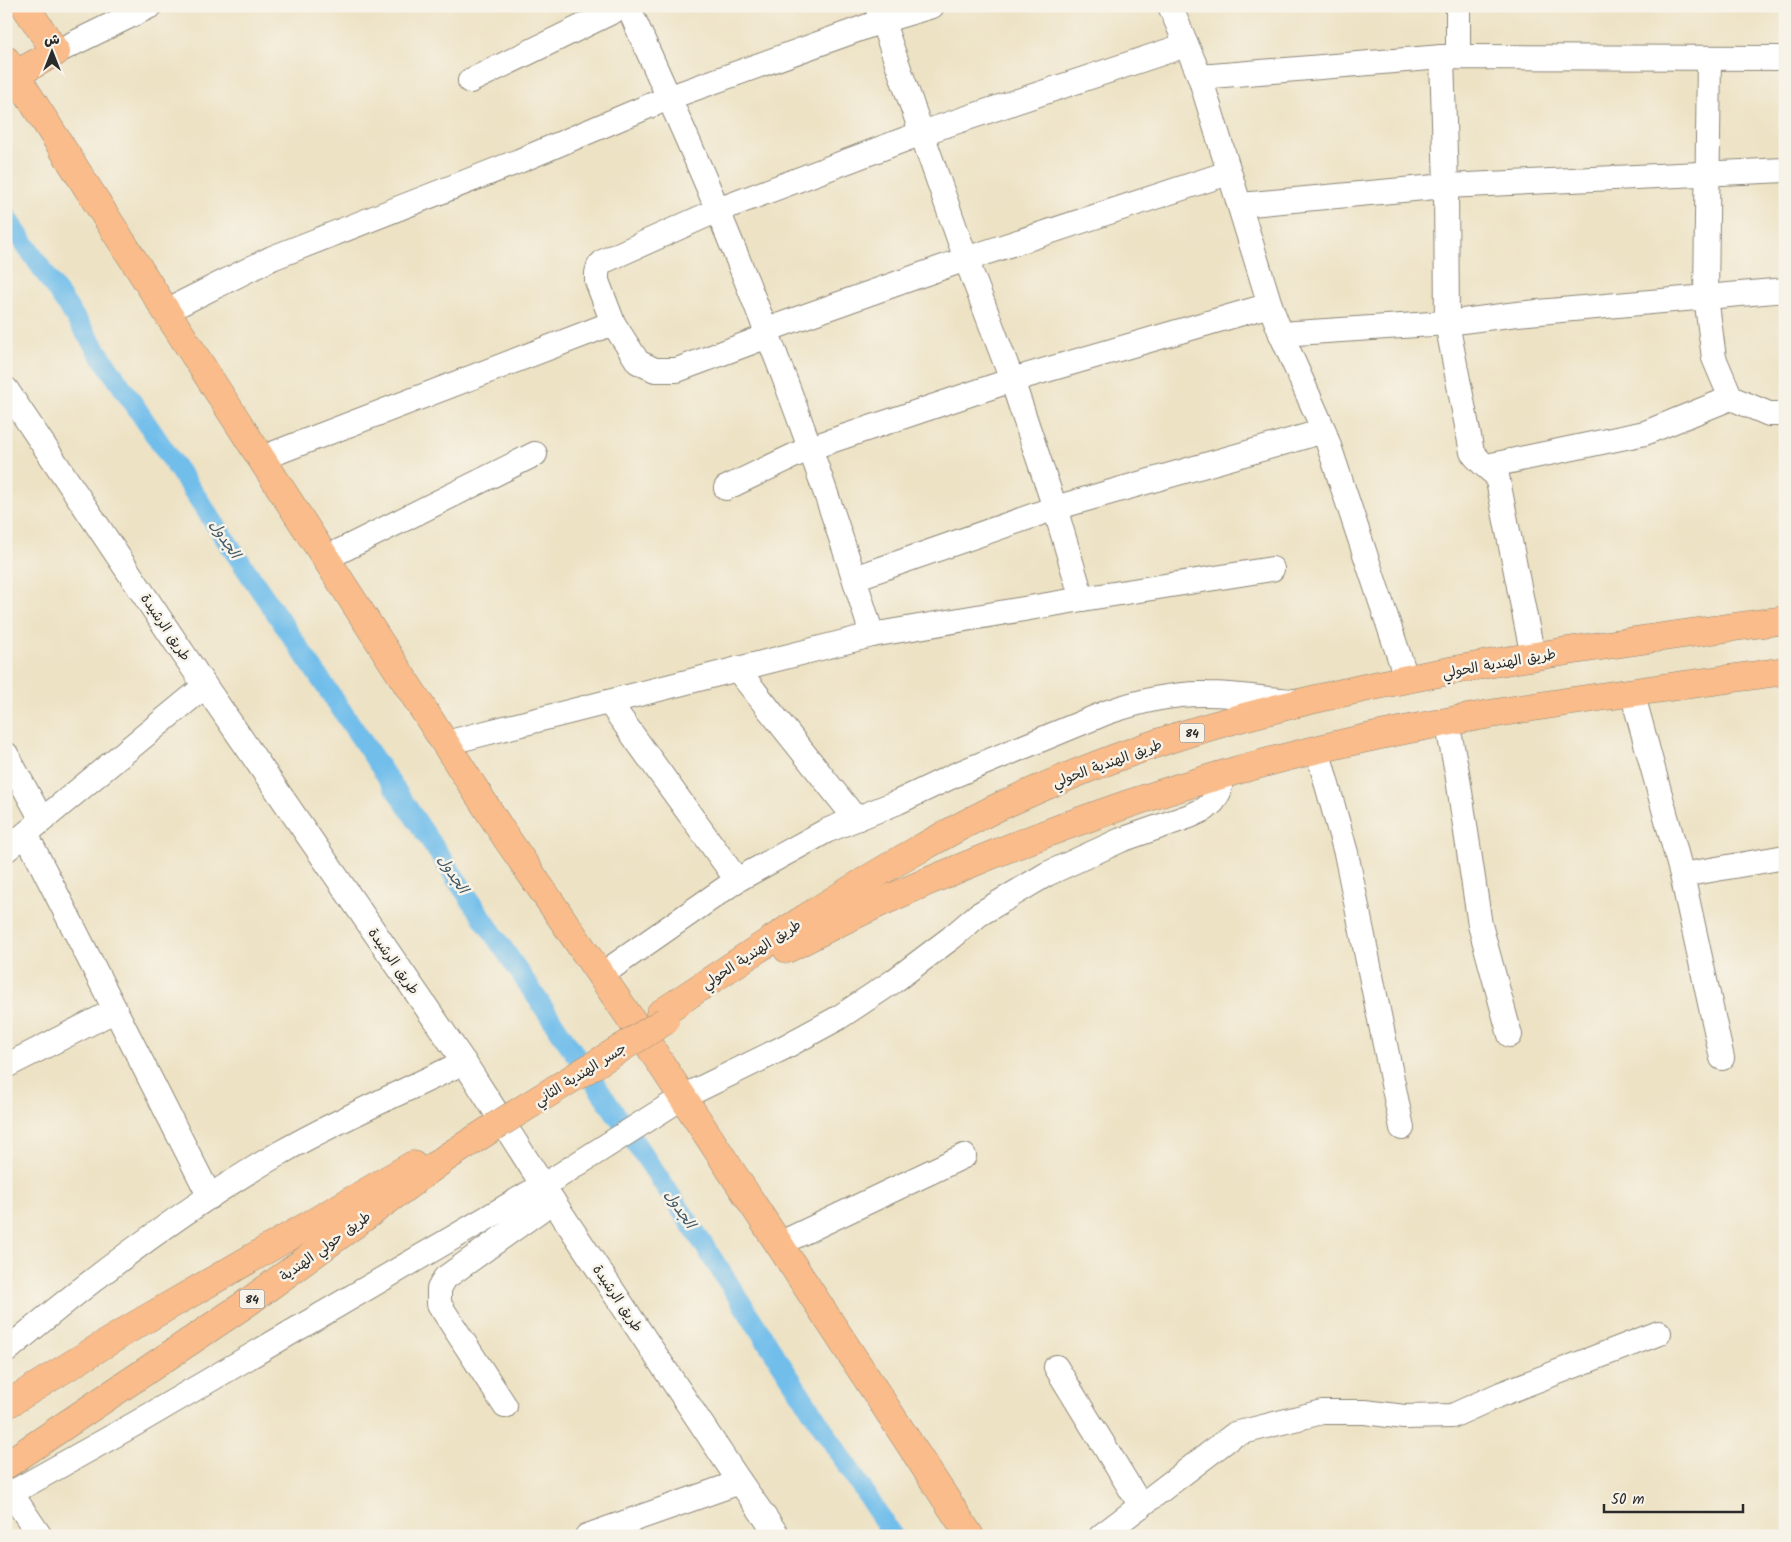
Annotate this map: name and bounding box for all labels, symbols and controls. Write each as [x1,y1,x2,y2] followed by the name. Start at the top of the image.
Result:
[28,28,78,78] north arrow
[44,29,60,51] text: ش
[202,515,247,566] water label: الجدول
[134,589,196,666] street label: طريق الرشيدة
[1441,643,1558,686] street label: طريق الهندية الحولي
[1180,724,1204,742] road number: 84
[1049,734,1166,795] street label: طريق الهندية الحولي
[430,850,475,901] water label: الجدول
[697,914,806,996] street label: طريق الهندية الحولي
[362,924,424,1000] street label: طريق الرشيدة
[530,1038,632,1113] street label: جسر الهندية الثاني
[657,1185,702,1236] water label: الجدول
[275,1206,376,1288] street label: طريق حولي الهندية
[586,1260,648,1337] street label: طريق الرشيدة
[240,1290,264,1308] road number: 84
[1604,1482,1742,1514] scale bar
[1611,1488,1645,1512] text: 50 m

